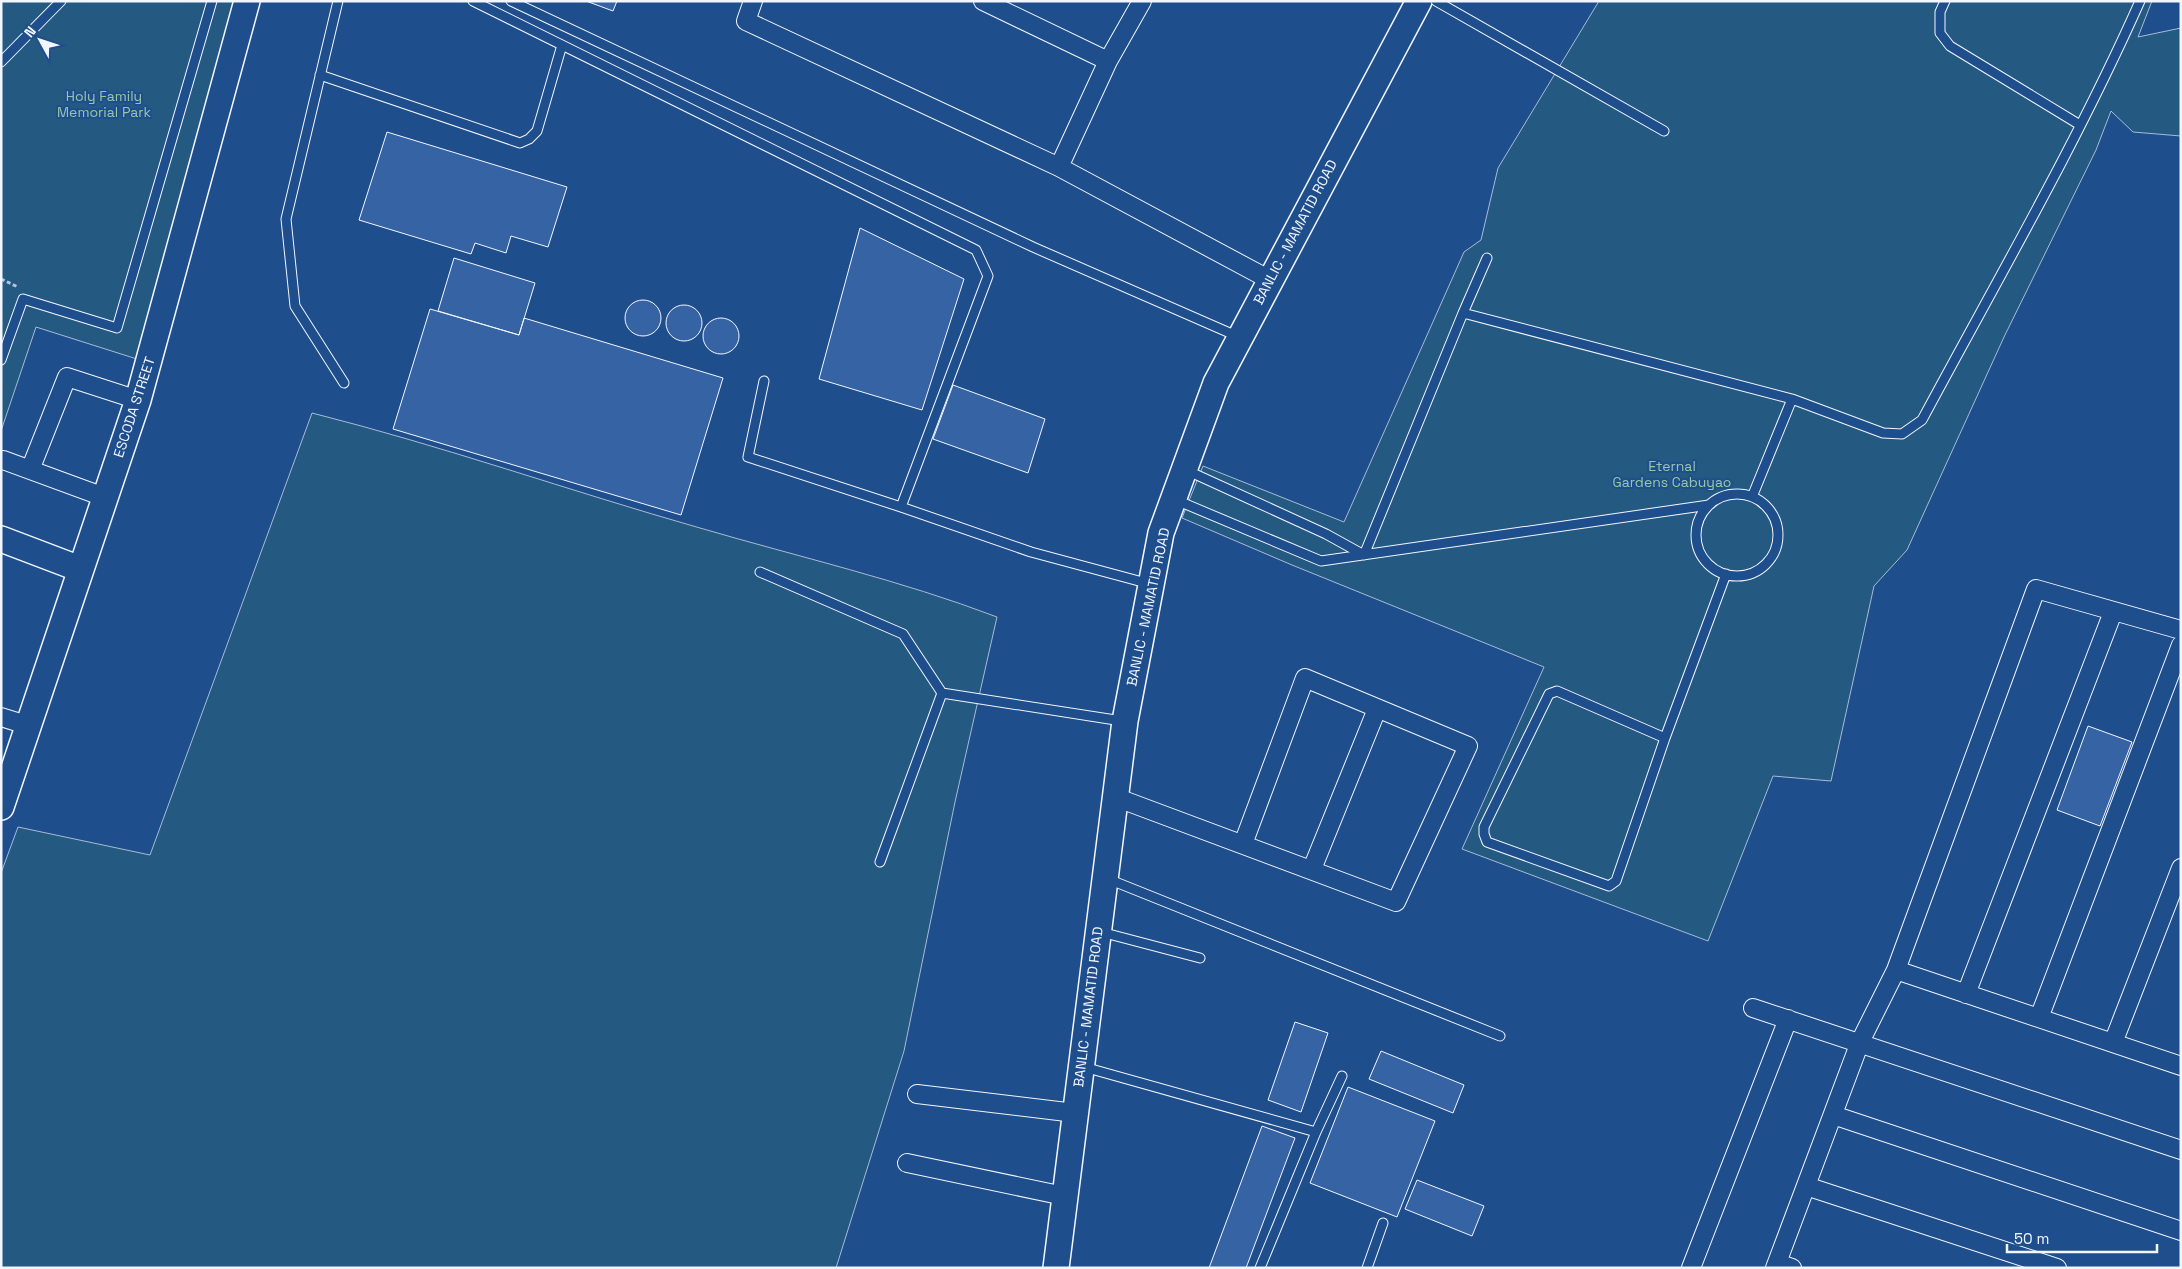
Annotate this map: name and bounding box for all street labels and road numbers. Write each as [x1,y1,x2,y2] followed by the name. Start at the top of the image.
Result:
[1249,156,1341,308] street label: BANLIC - MAMATID ROAD
[109,354,159,460] street label: ESCODA STREET
[1122,526,1174,688] street label: BANLIC - MAMATID ROAD
[1069,926,1107,1088] street label: BANLIC - MAMATID ROAD

